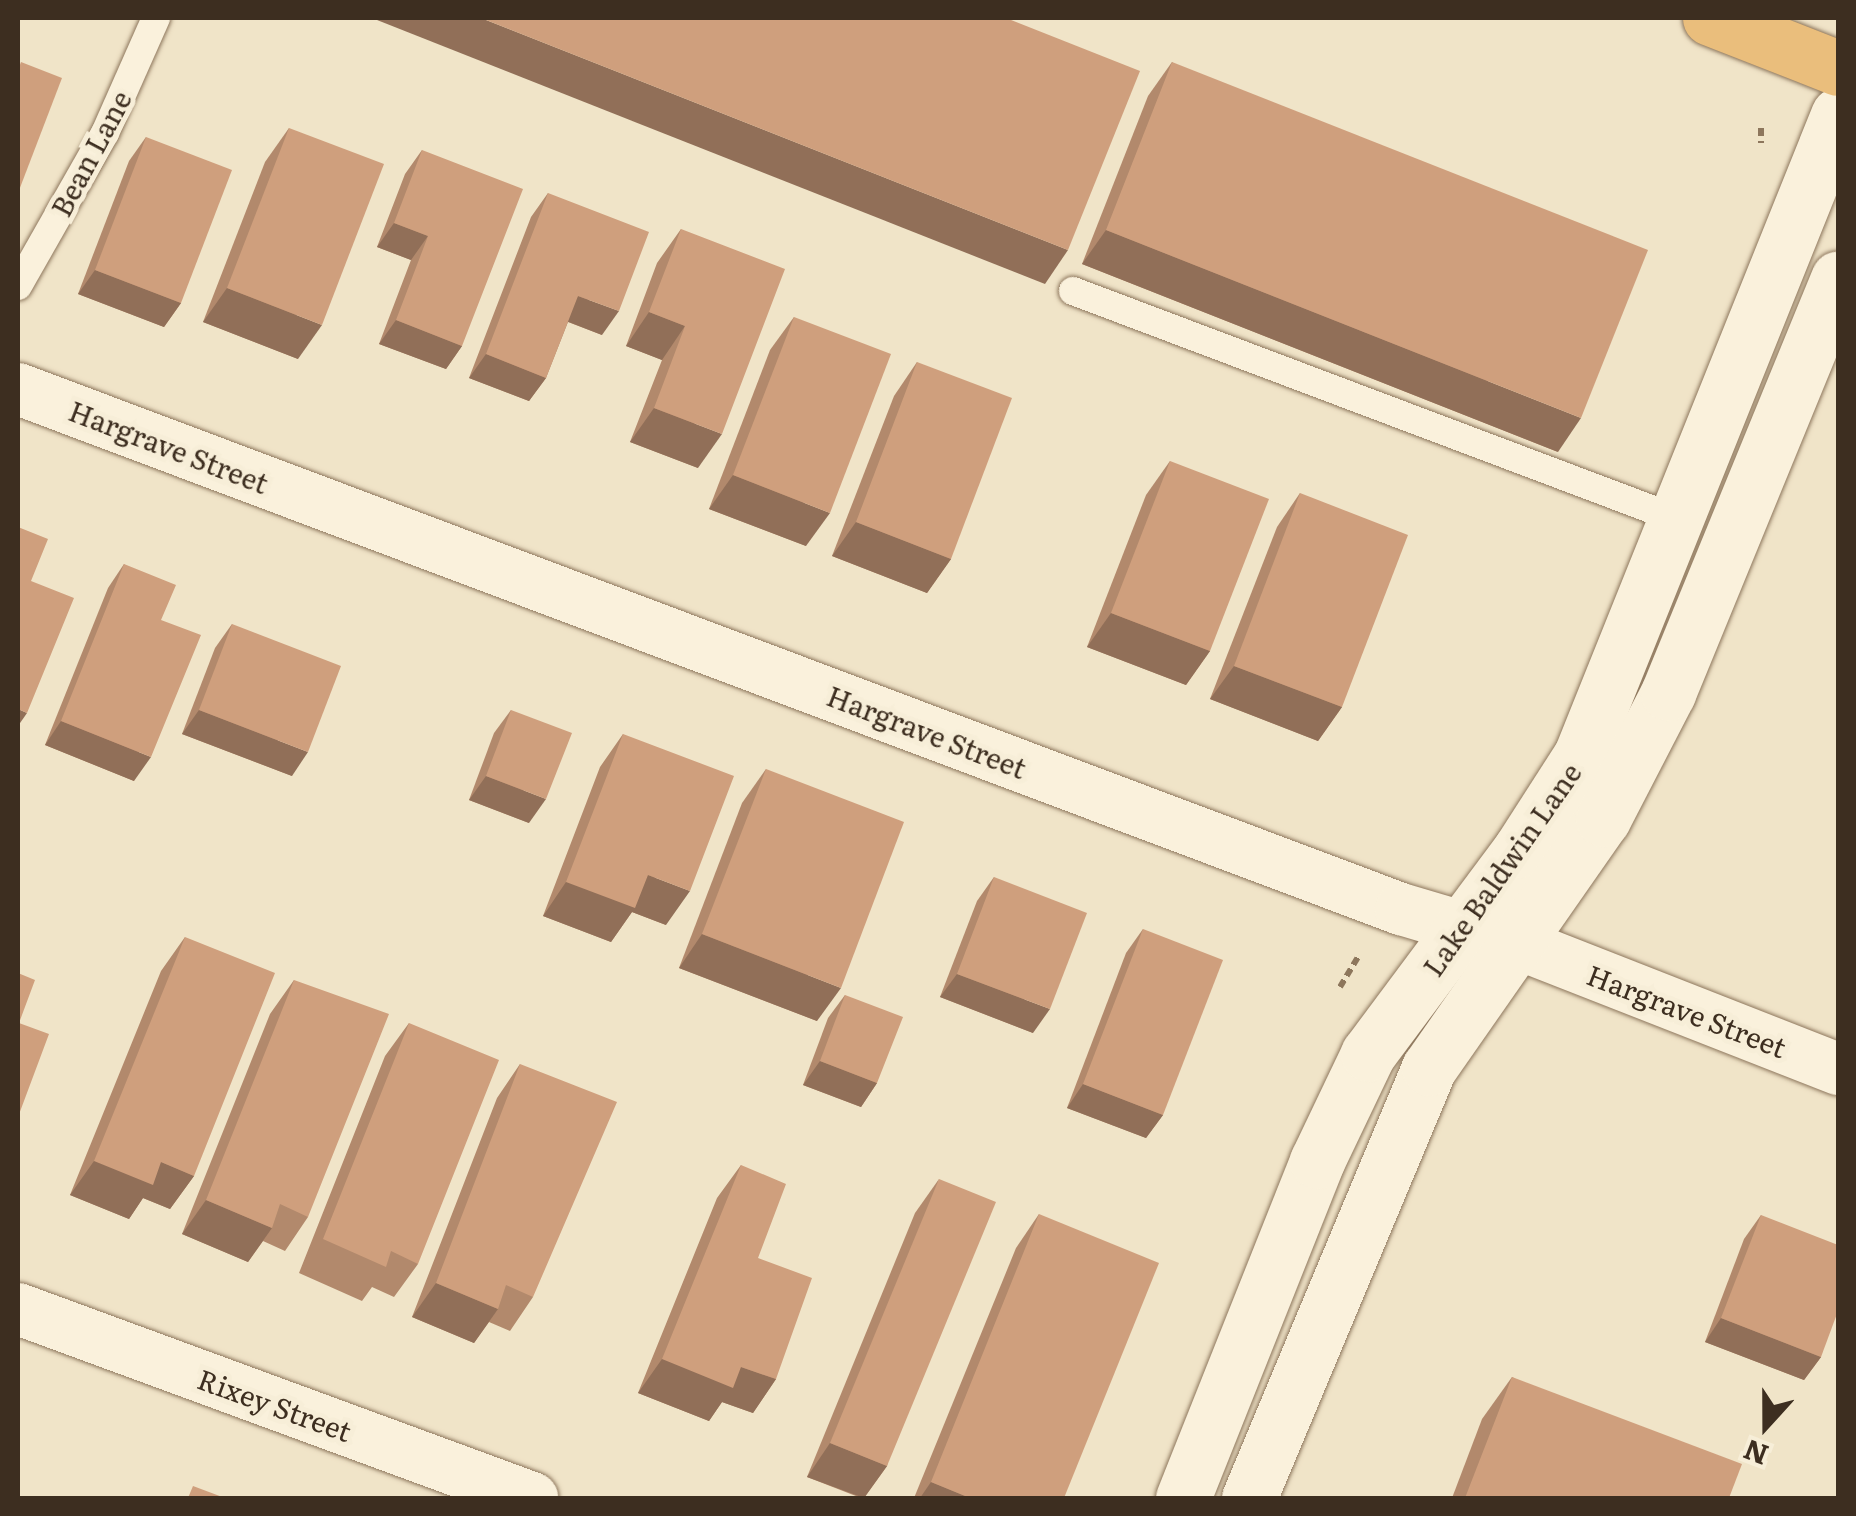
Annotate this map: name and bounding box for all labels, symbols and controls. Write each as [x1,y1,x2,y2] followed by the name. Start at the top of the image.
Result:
[43,84,137,222] street label: Bean Lane
[65,393,273,499] street label: Hargrave Street
[823,678,1031,784] street label: Hargrave Street
[1415,756,1587,982] street label: Lake Baldwin Lane
[1583,957,1791,1063] street label: Hargrave Street
[194,1361,356,1447] street label: Rixey Street
[1716,1376,1816,1476] north arrow
[1737,1430,1774,1478] text: N

